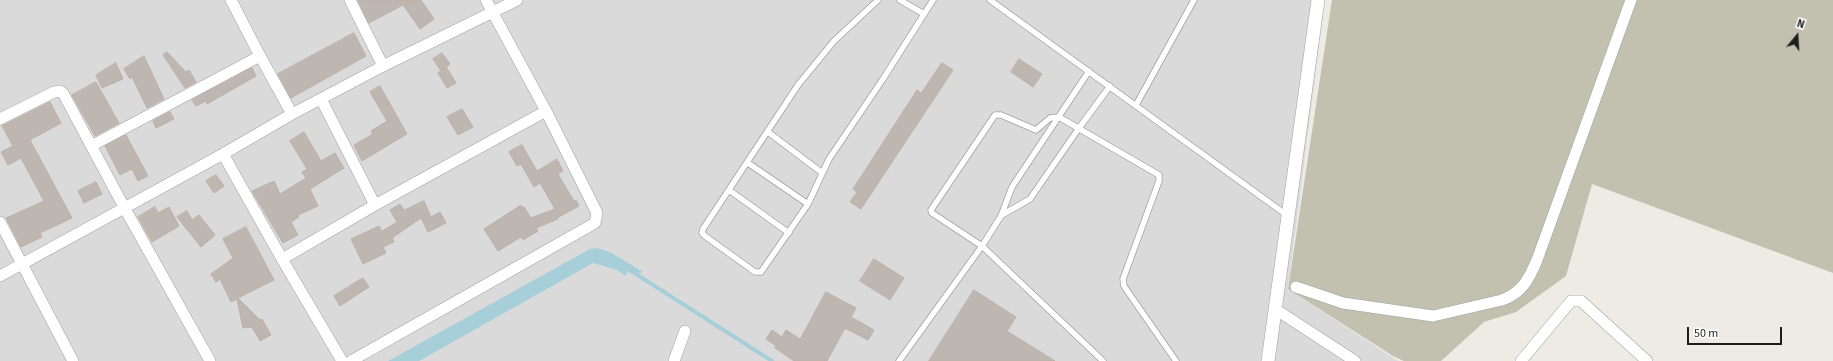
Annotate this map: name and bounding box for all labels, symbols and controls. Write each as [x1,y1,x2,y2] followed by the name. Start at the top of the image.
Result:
[1777,16,1817,56] north arrow
[1795,16,1807,32] text: N
[1689,319,1784,345] scale bar
[1694,325,1718,342] text: 50 m

